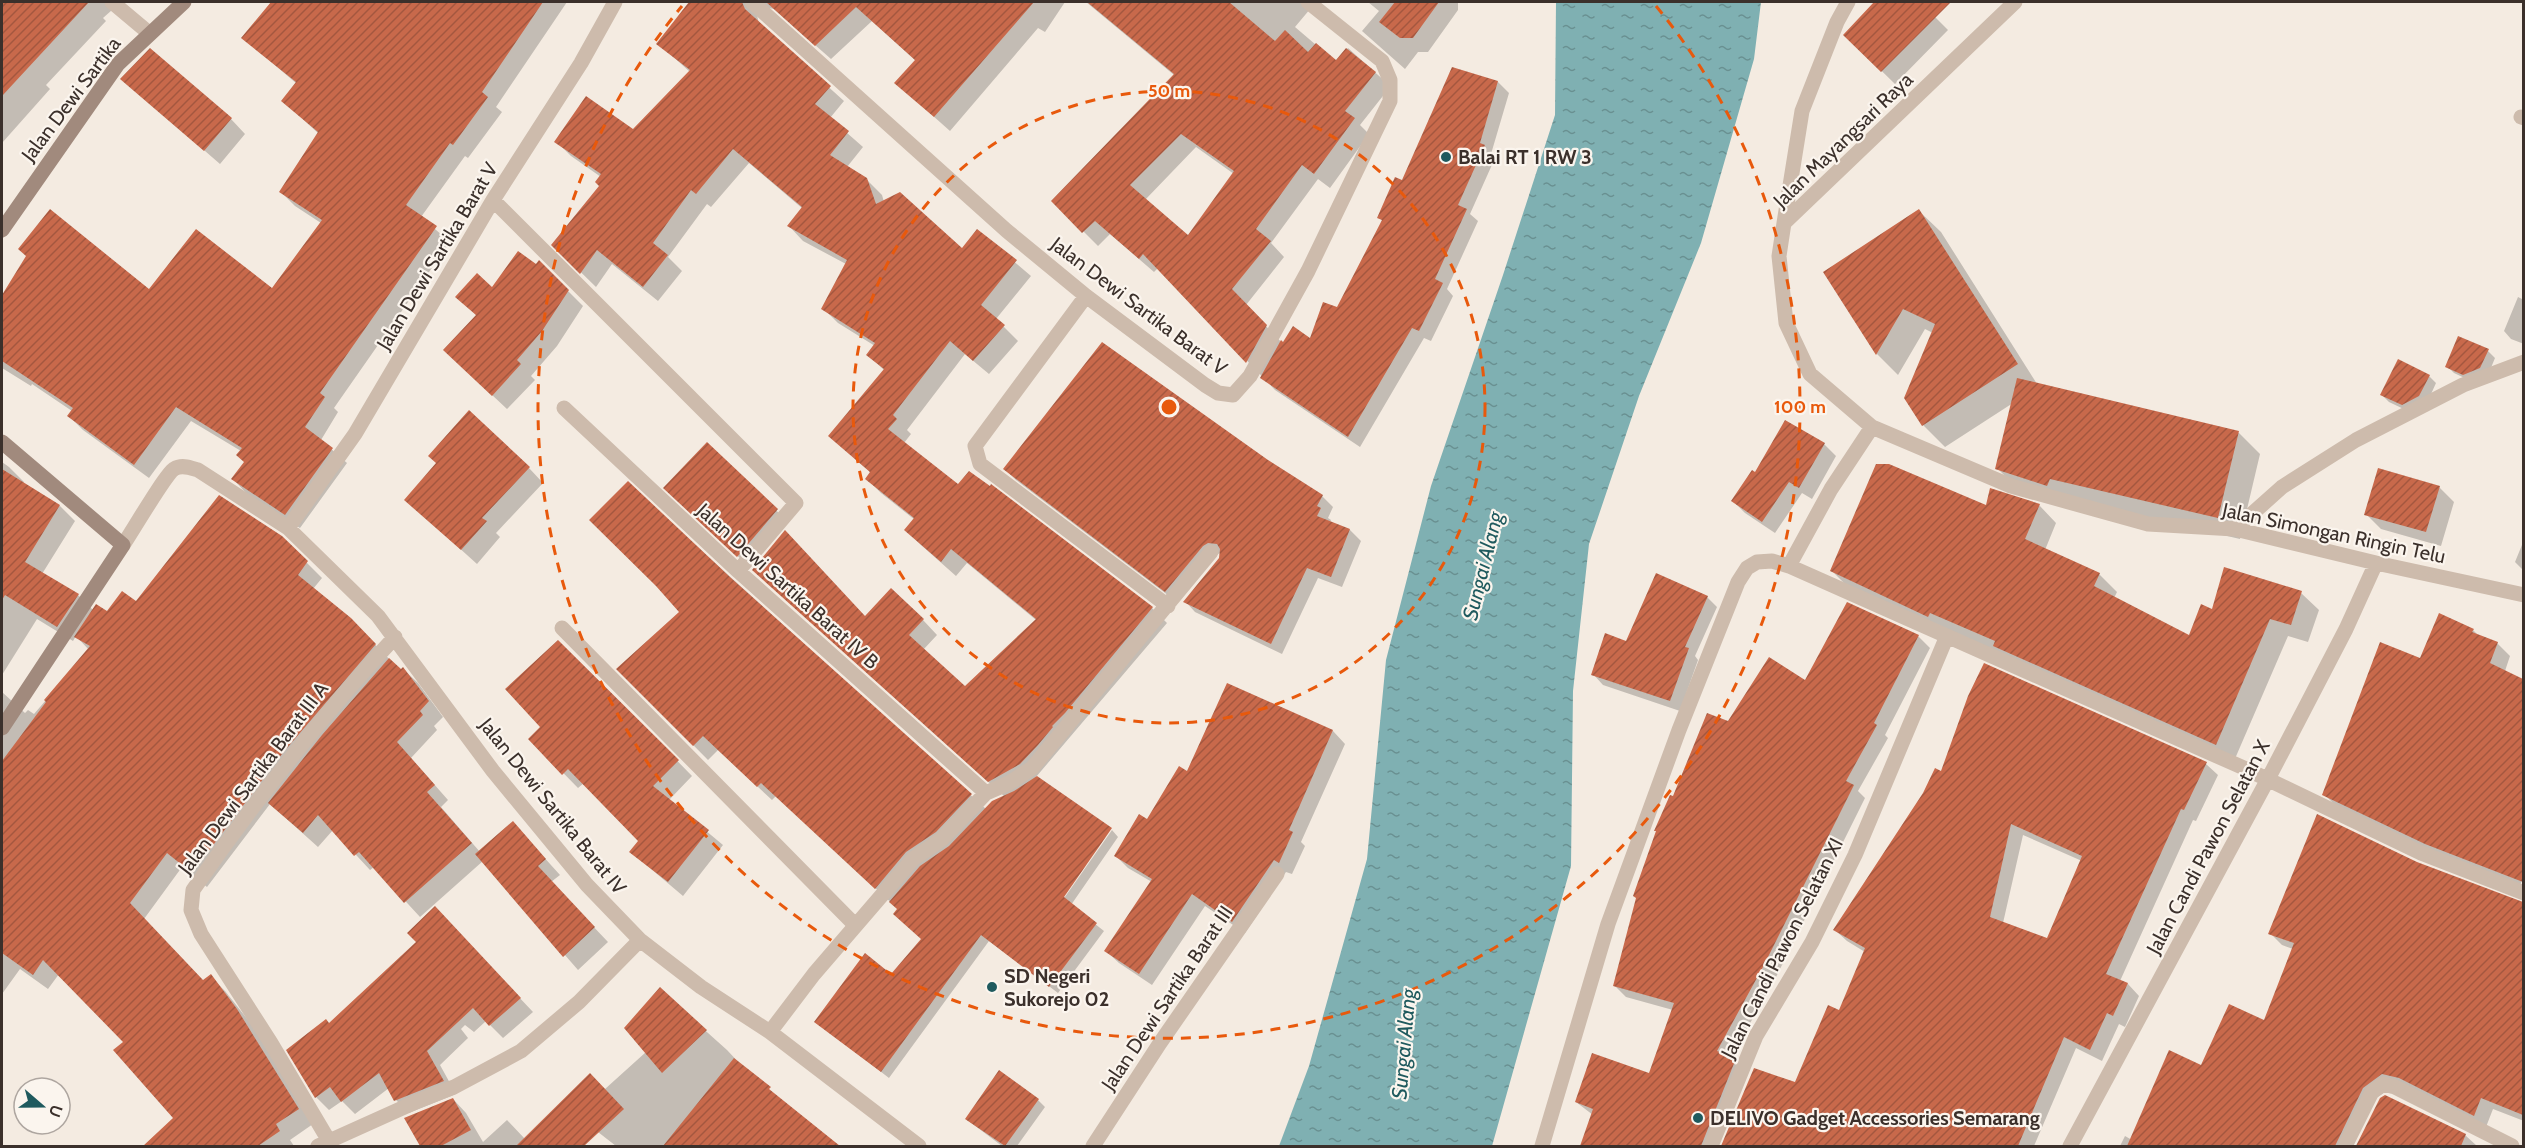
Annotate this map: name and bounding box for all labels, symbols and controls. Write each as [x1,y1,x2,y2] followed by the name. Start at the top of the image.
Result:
[16,32,126,167] street label: Jalan Dewi Sartika
[1768,67,1918,213] street label: Jalan Mayangsari Raya
[1148,80,1190,102] text: 50 m
[1458,145,1592,169] place label: Balai RT 1 RW 3
[1439,150,1453,164] marker: Balai RT 1 RW 3
[371,157,503,355] street label: Jalan Dewi Sartika Barat V
[1045,231,1233,381] street label: Jalan Dewi Sartika Barat V
[1774,396,1826,418] text: 100 m
[1159,397,1179,417] centre of rings
[692,497,884,674] street label: Jalan Dewi Sartika Barat IV B
[2219,497,2448,568] street label: Jalan Simongan Ringin Telu
[1457,508,1508,623] water label: Sungai Alang
[172,677,334,880] street label: Jalan Dewi Sartika Barat III A
[474,712,632,900] street label: Jalan Dewi Sartika Barat IV
[2141,736,2275,959] street label: Jalan Candi Pawon Selatan X
[1715,834,1848,1063] street label: Jalan Candi Pawon Selatan XI
[1096,901,1238,1096] street label: Jalan Dewi Sartika Barat III
[1004,964,1109,1011] place label: SD Negeri Sukorejo 02
[985,980,999,994] marker: SD Negeri Sukorejo 02
[1386,986,1421,1100] water label: Sungai Alang
[12,1076,72,1136] north arrow
[45,1102,67,1120] text: U
[1710,1106,2040,1130] place label: DELIVO Gadget Accessories Semarang
[1691,1111,1705,1125] marker: DELIVO Gadget Accessories Semarang

